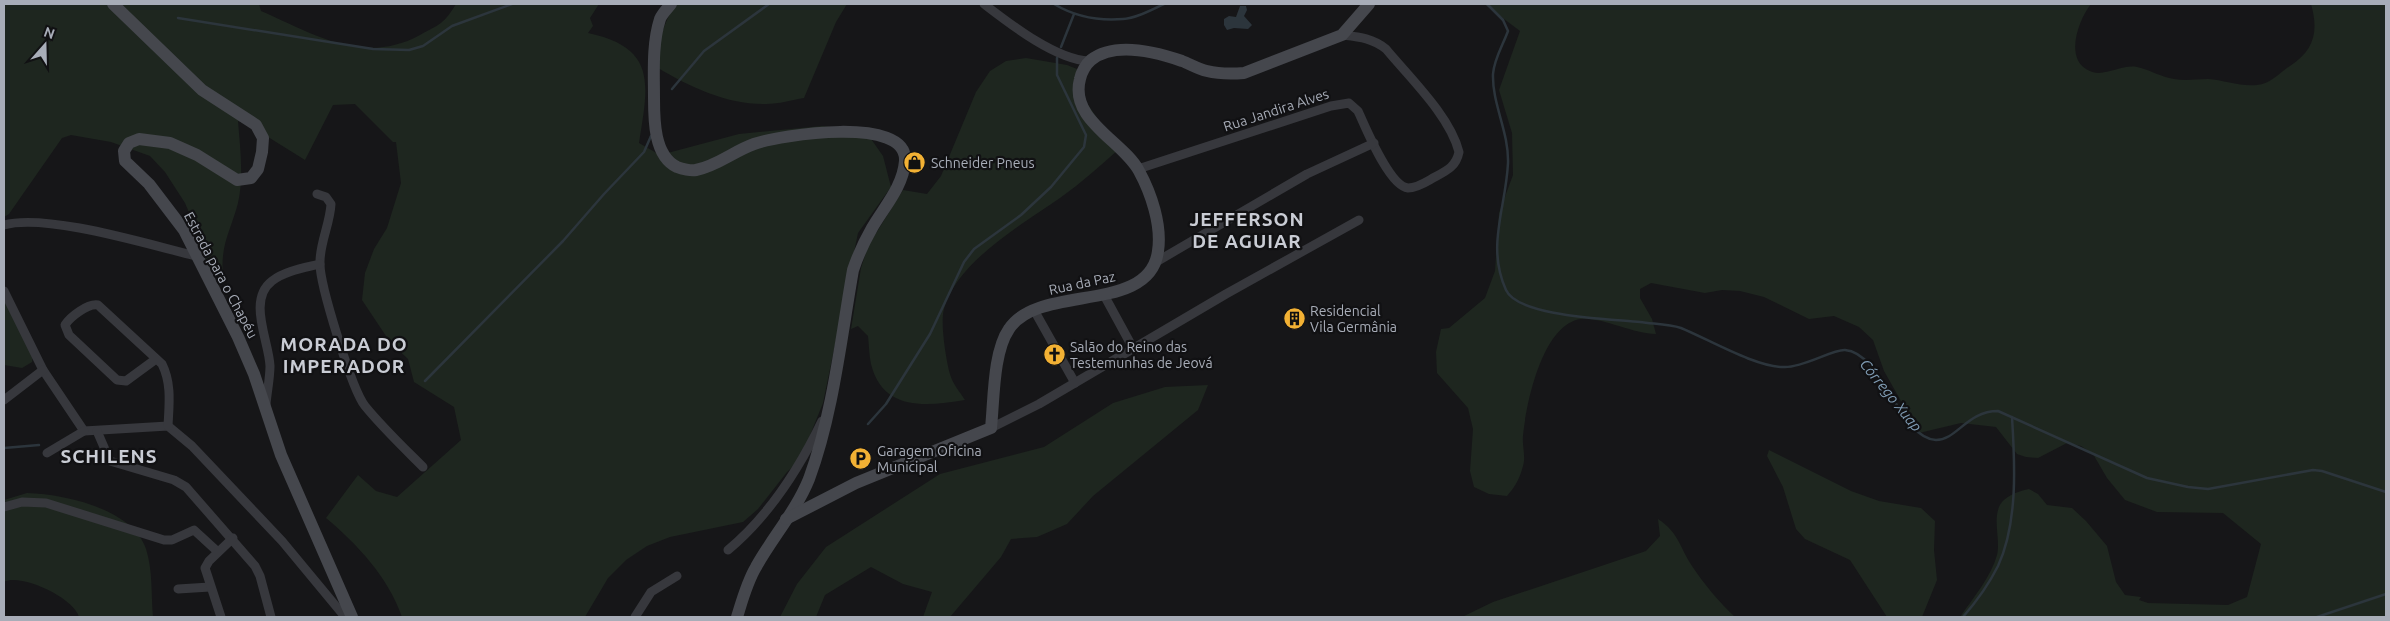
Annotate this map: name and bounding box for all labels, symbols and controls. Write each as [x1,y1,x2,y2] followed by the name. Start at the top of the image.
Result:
[20,20,70,70] north arrow
[42,23,57,42] text: N
[1221,85,1331,135] street label: Rua Jandira Alves
[903,151,927,175] shop icon: Schneider Pneus
[931,155,1035,171] place label: Schneider Pneus
[1189,208,1305,252] district label: JEFFERSON DE AGUIAR
[181,209,261,341] street label: Estrada para o Chapéu
[1047,268,1117,298] street label: Rua da Paz
[1310,303,1397,335] place label: Residencial Vila Germânia
[1282,307,1306,331] building icon: Residencial Vila Germânia
[280,333,408,377] district label: MORADA DO IMPERADOR
[1070,339,1213,371] place label: Salão do Reino das Testemunhas de Jeová
[1042,343,1066,367] church icon: Salão do Reino das Testemunhas de Jeová
[1857,355,1925,435] water label: Córrego Xuap
[877,443,982,475] place label: Garagem Oficina Municipal
[60,445,158,467] district label: SCHILENS
[849,447,873,471] parking icon: Garagem Oficina Municipal

